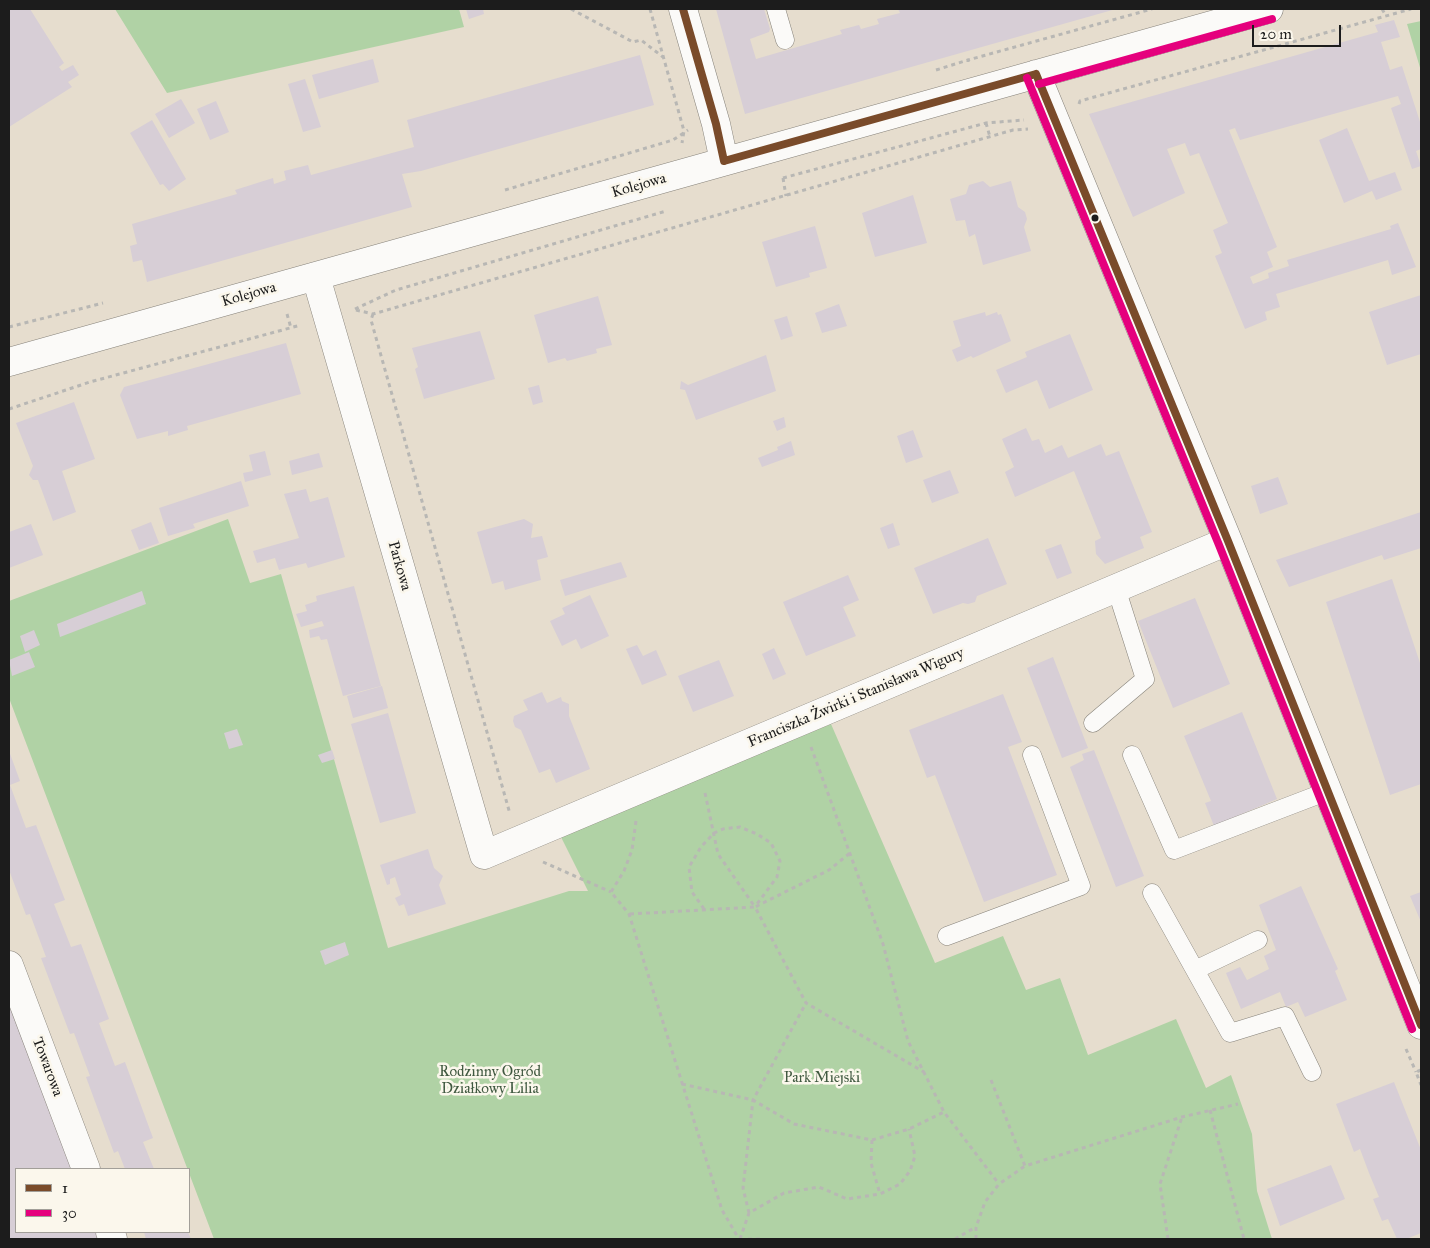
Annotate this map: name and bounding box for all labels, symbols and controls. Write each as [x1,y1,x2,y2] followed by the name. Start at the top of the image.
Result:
[1255,15,1344,47] scale bar
[1260,25,1292,43] text: 20 m
[610,170,668,202] street label: Kolejowa
[1090,213,1100,223] unlabelled marker
[220,279,278,311] street label: Kolejowa
[383,539,415,593] street label: Parkowa
[745,644,967,752] street label: Franciszka Żwirki i Stanisława Wigury
[27,1035,67,1099] street label: Towarowa
[439,1063,541,1098] park label: Rodzinny Ogród Działkowy Lilia
[784,1069,860,1087] park label: Park Miejski
[15,1168,190,1233] legend
[62,1179,68,1197] text: 1
[62,1204,77,1222] text: 30

